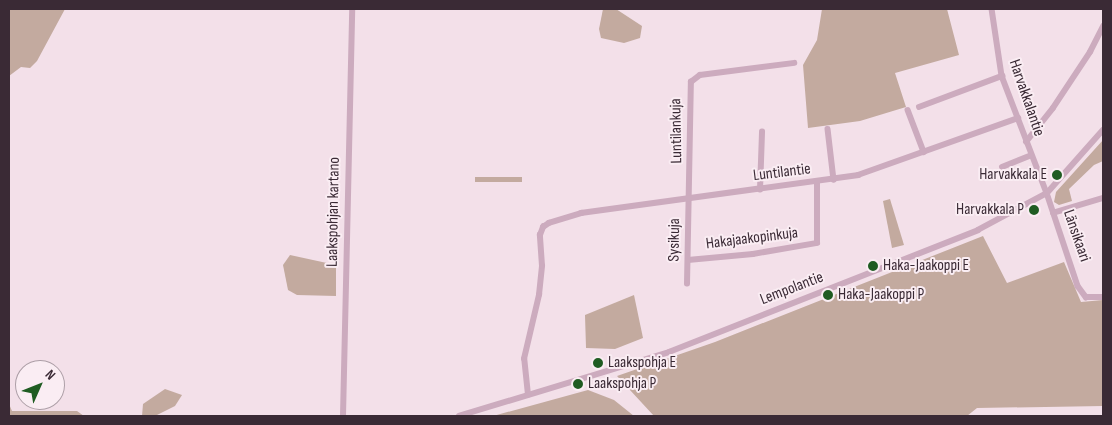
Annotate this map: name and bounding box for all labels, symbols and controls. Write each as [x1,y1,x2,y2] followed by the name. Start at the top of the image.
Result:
[1004,57,1048,139] street label: Harvakkalantie
[667,98,687,164] street label: Luntilankuja
[323,157,345,267] street label: Laakspohjan kartano
[752,160,812,186] street label: Luntilantie
[979,165,1047,185] place label: Harvakkala E
[1051,169,1063,181] marker: Harvakkala E
[956,200,1024,220] place label: Harvakkala P
[1028,204,1040,216] marker: Harvakkala P
[1058,208,1094,264] street label: Länsikaari
[665,218,685,262] street label: Sysikuja
[705,224,799,254] street label: Hakajaakopinkuja
[883,256,969,276] place label: Haka-Jaakoppi E
[867,260,879,272] marker: Haka-Jaakoppi E
[758,268,826,310] street label: Lempolantie
[838,285,924,305] place label: Haka-Jaakoppi P
[822,289,834,301] marker: Haka-Jaakoppi P
[608,353,676,373] place label: Laakspohja E
[592,357,604,369] marker: Laakspohja E
[15,360,65,410] north arrow
[42,366,59,384] text: N
[588,374,656,394] place label: Laakspohja P
[572,378,584,390] marker: Laakspohja P

